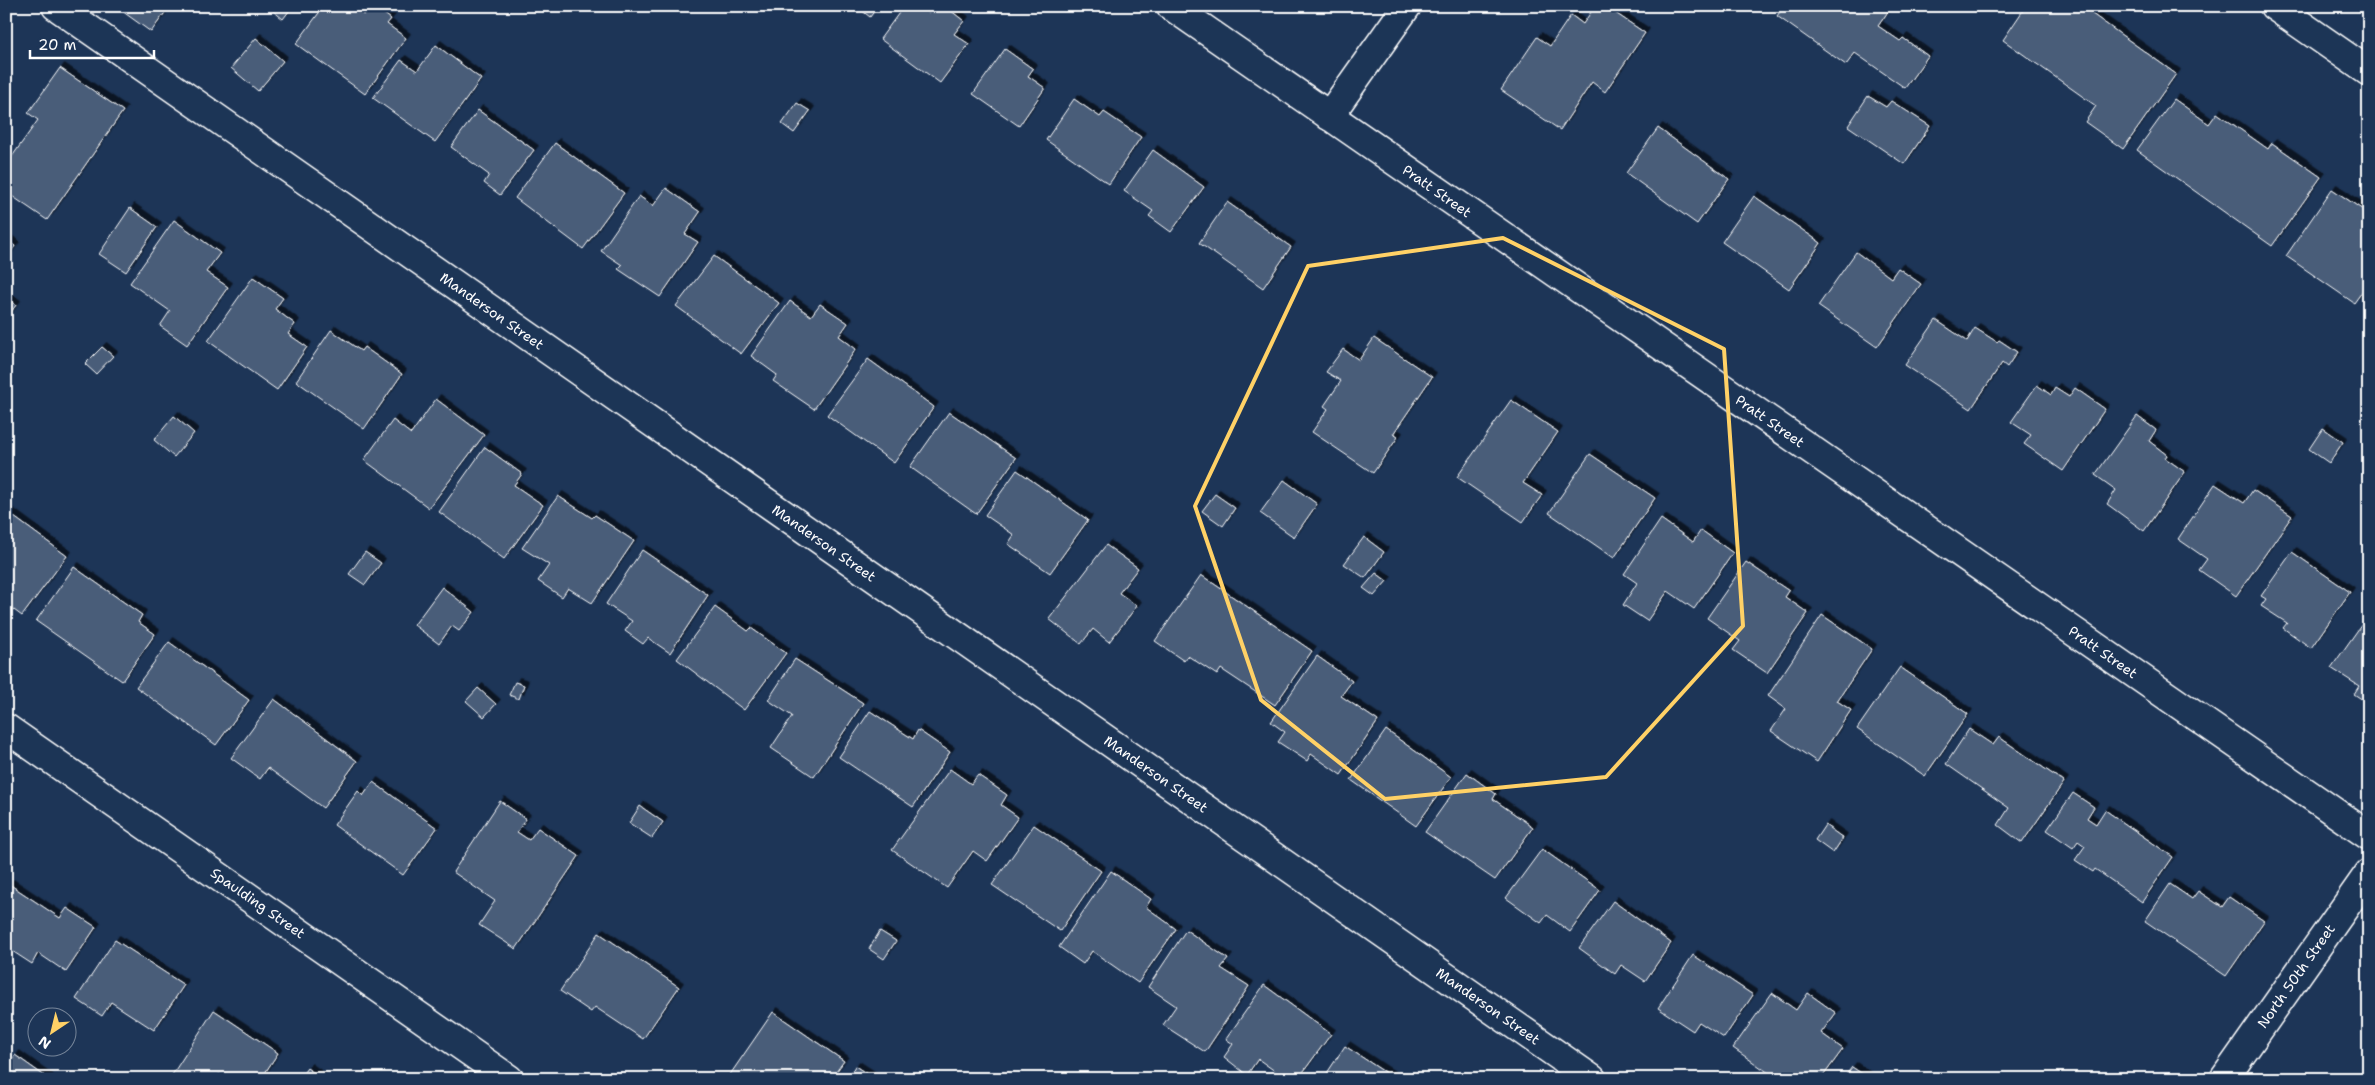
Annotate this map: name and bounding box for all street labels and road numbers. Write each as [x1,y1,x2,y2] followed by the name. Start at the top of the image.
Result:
[1399,161,1475,221] street label: Pratt Street
[437,268,547,354] street label: Manderson Street
[1732,391,1808,451] street label: Pratt Street
[769,500,879,586] street label: Manderson Street
[2065,622,2141,682] street label: Pratt Street
[1101,731,1211,817] street label: Manderson Street
[207,864,309,942] street label: Spaulding Street
[2253,920,2339,1032] street label: North 50th Street
[1433,963,1543,1049] street label: Manderson Street

